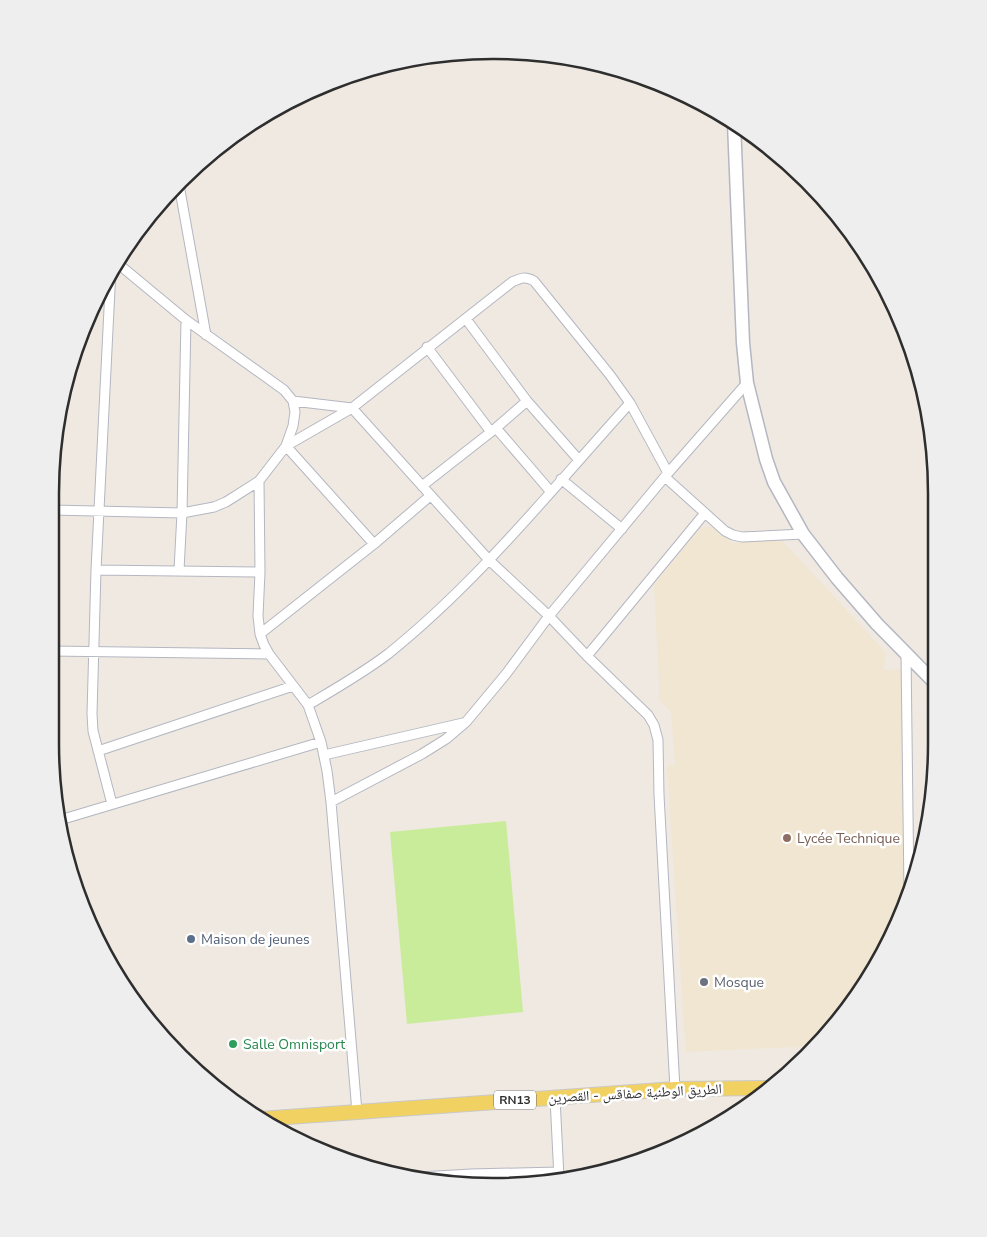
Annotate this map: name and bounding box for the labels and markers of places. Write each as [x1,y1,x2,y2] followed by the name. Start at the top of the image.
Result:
[797,829,900,848] place label: Lycée Technique
[781,832,793,844] marker: Lycée Technique
[201,930,310,949] place label: Maison de jeunes
[185,933,197,945] marker: Maison de jeunes
[714,973,764,992] place label: Mosque
[698,976,710,988] marker: Mosque
[243,1035,345,1054] place label: Salle Omnisport
[227,1038,239,1050] marker: Salle Omnisport

